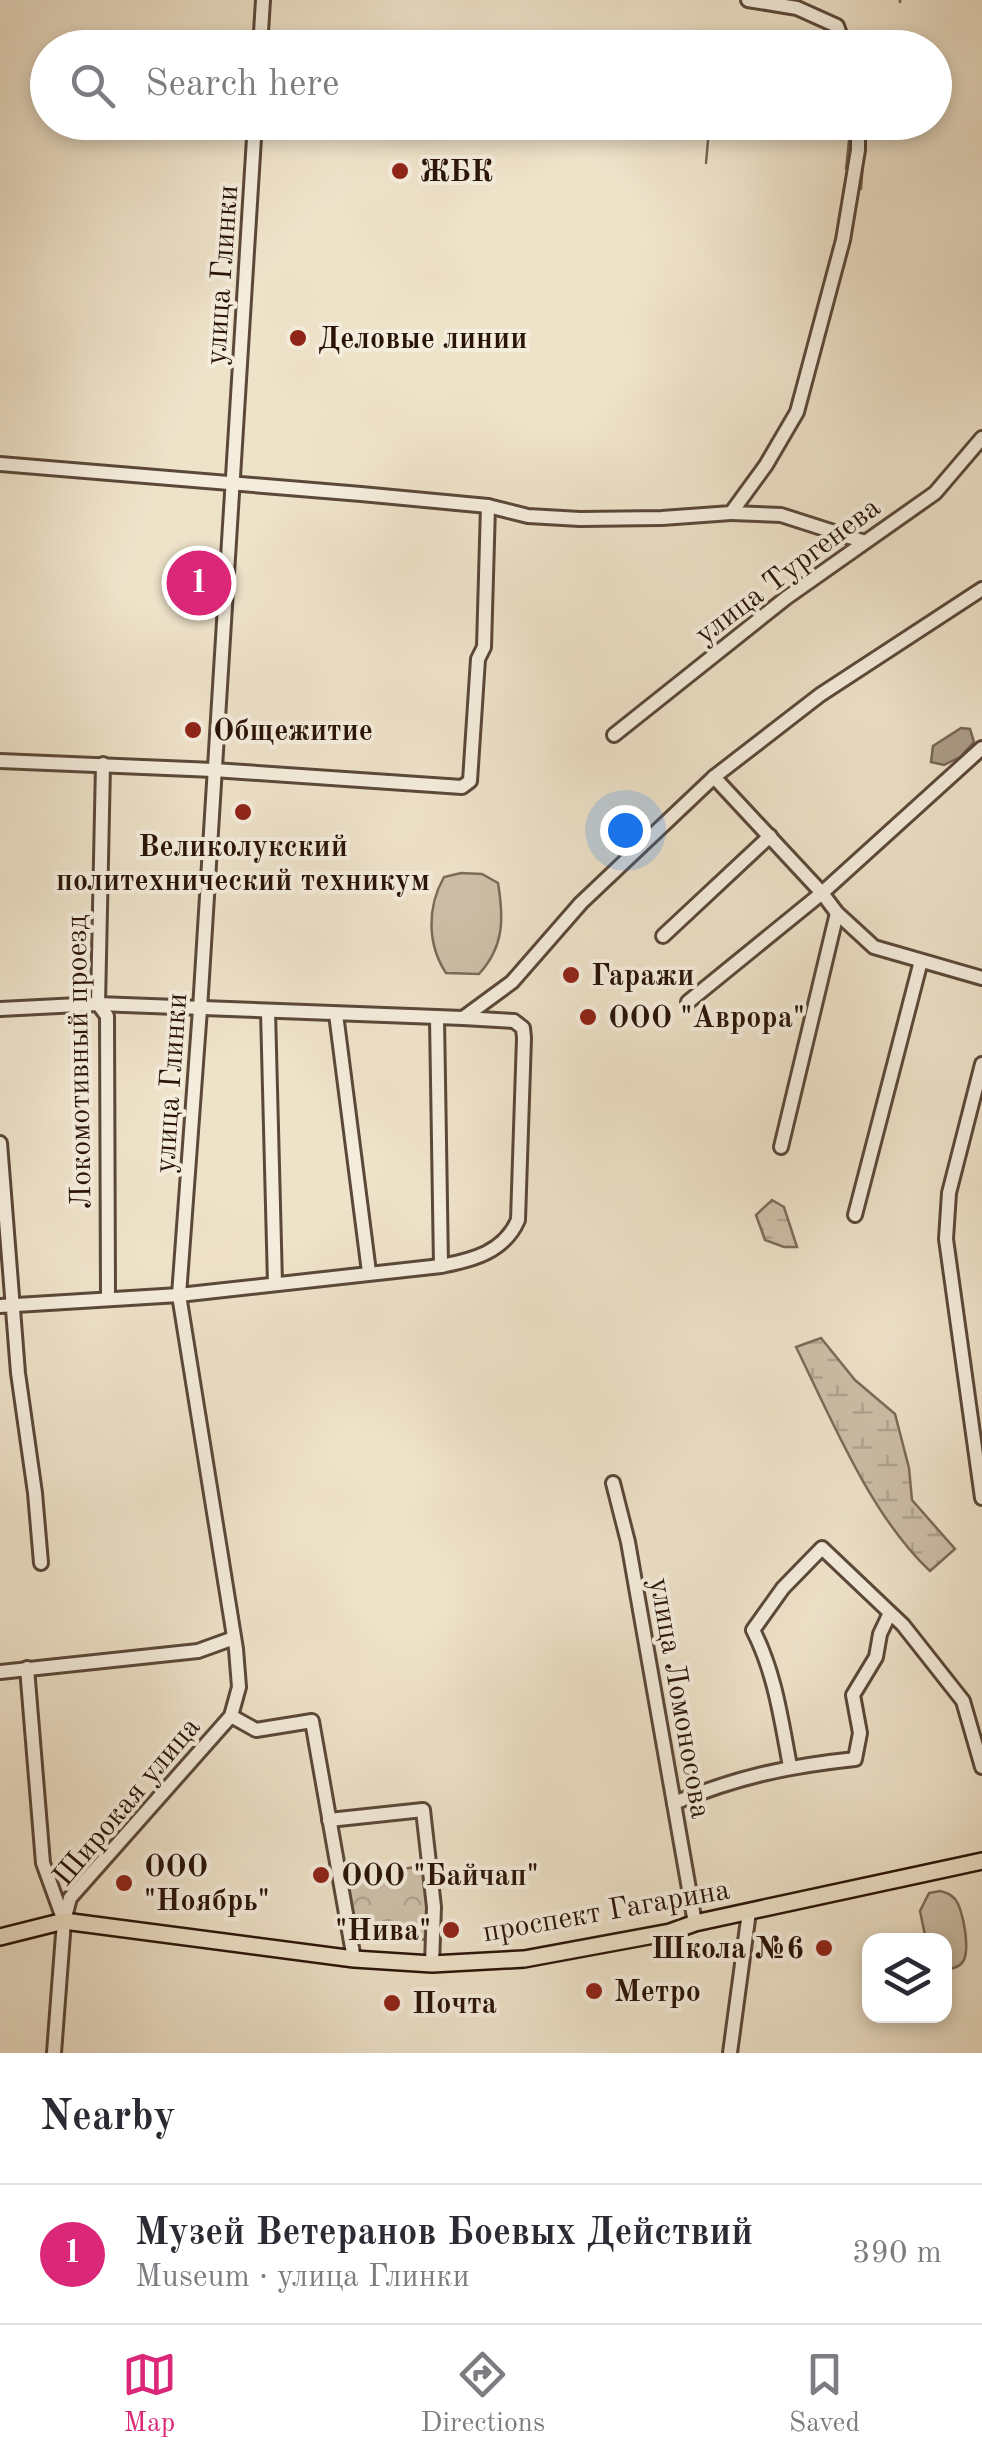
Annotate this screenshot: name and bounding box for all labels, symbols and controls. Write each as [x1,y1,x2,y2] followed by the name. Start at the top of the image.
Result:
[30,30,952,140] search box
[65,58,120,113] icon: search
[145,66,340,104] text: Search here
[420,158,493,188] place label: ЖБК
[389,160,411,182] marker: ЖБК
[202,184,244,366] street label: улица Глинки
[318,325,527,355] place label: Деловые линии
[287,327,309,349] marker: Деловые линии
[690,492,886,651] street label: улица Тургенева
[166,546,232,620] pin: 1
[213,717,373,747] place label: Общежитие
[182,719,204,741] marker: Общежитие
[232,801,254,823] marker: Великолукский политехнический техникум
[600,805,651,856] your location
[56,833,430,897] place label: Великолукский политехнический техникум
[62,914,98,1209] street label: Локомотивный проезд
[591,962,694,992] place label: Гаражи
[560,964,582,986] marker: Гаражи
[151,992,193,1174] street label: улица Глинки
[608,1004,805,1034] place label: ООО "Аврора"
[577,1006,599,1028] marker: ООО "Аврора"
[643,1576,715,1821] street label: улица Ломоносова
[48,1712,207,1892] street label: Широкая улица
[144,1853,270,1917] place label: ООО "Ноябрь"
[341,1862,539,1892] place label: ООО "Байчап"
[310,1864,332,1886] marker: ООО "Байчап"
[113,1872,135,1894] marker: ООО "Ноябрь"
[480,1875,732,1948] street label: проспект Гагарина
[335,1917,431,1947] place label: "Нива"
[440,1919,462,1941] marker: "Нива"
[862,1933,952,2023] map controls
[862,1933,952,2023] button: layers
[651,1935,804,1965] place label: Школа №6
[813,1937,835,1959] marker: Школа №6
[614,1978,701,2008] place label: Метро
[583,1980,605,2002] marker: Метро
[412,1990,497,2020] place label: Почта
[381,1992,403,2014] marker: Почта
[40,2097,176,2139] text: Nearby
[135,2215,753,2253] text: Музей Ветеранов Боевых Действий
[63,2238,82,2270] text: 1
[852,2238,942,2270] text: 390 m
[135,2262,470,2294] text: Museum · улица Глинки
[122,2347,177,2442] tab: Map
[421,2347,545,2442] tab: Directions
[789,2347,860,2442] tab: Saved

